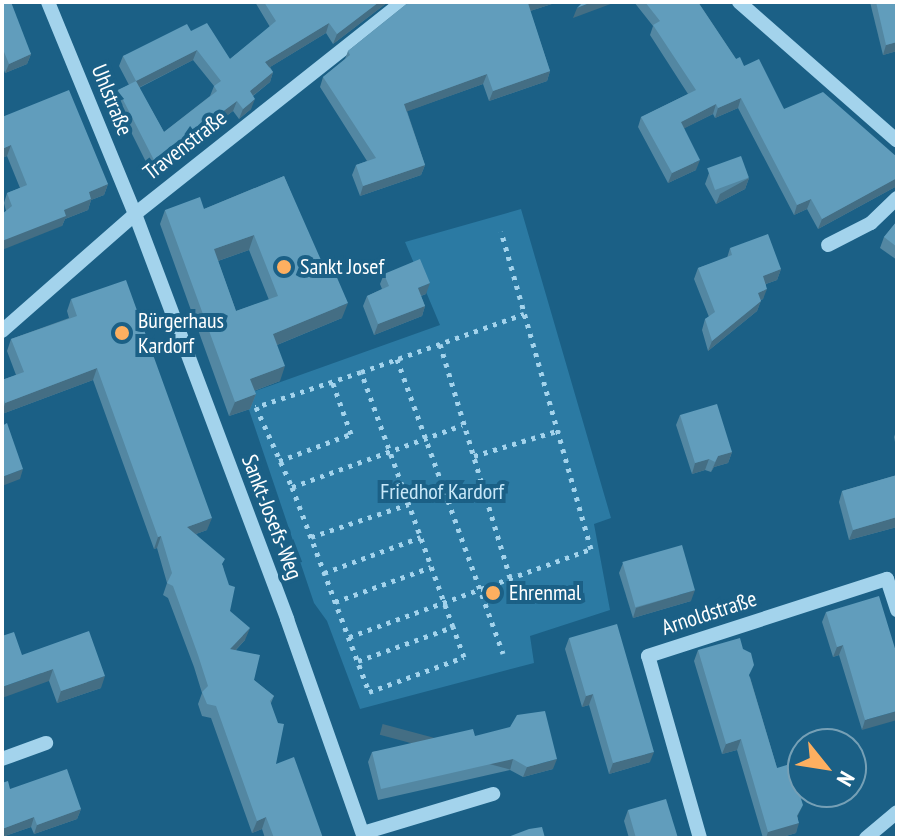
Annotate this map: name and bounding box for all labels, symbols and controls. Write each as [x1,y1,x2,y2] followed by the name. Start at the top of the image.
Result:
[86,61,138,139] street label: Uhlstraße
[138,104,232,186] street label: Travenstraße
[300,254,384,280] place label: Sankt Josef
[275,258,293,276] marker: Sankt Josef
[138,307,224,358] place label: Bürgerhaus Kardorf
[113,324,131,342] marker: Bürgerhaus Kardorf
[236,451,308,583] street label: Sankt-Josefs-Weg
[380,479,504,505] park label: Friedhof Kardorf
[509,580,581,606] place label: Ehrenmal
[484,584,502,602] marker: Ehrenmal
[658,585,760,641] street label: Arnoldstraße
[787,728,867,808] north arrow
[831,767,861,791] text: N

